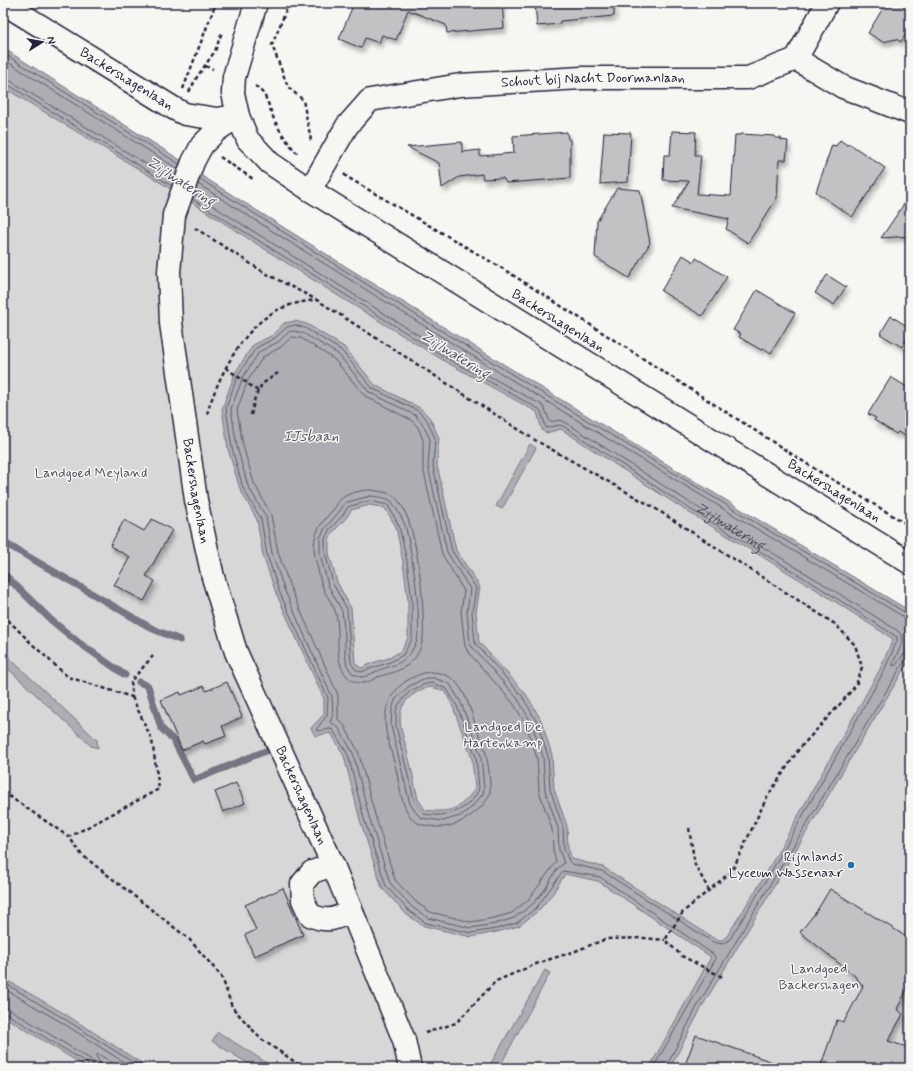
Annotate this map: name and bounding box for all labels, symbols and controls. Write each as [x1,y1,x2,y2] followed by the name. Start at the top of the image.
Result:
[22,22,62,62] north arrow
[43,35,58,45] text: N
[76,43,176,115] street label: Backershagenlaan
[501,69,685,92] street label: Schout bij Nacht Doormanlaan
[142,152,221,214] water label: Zijlwatering
[508,285,608,357] street label: Backershagenlaan
[416,326,495,387] water label: Zijlwatering
[283,427,339,447] water label: IJsbaan
[178,437,214,545] street label: Backershagenlaan
[784,455,884,527] street label: Backershagenlaan
[35,464,147,482] park label: Landgoed Meyland
[691,498,770,559] water label: Zijlwatering
[463,718,543,752] park label: Landgoed De Hartenkamp
[271,743,332,848] street label: Backershagenlaan
[729,848,843,882] place label: Rijnlands Lyceum Wassenaar
[846,860,856,870] marker: Rijnlands Lyceum Wassenaar
[779,960,859,994] park label: Landgoed Backershagen

